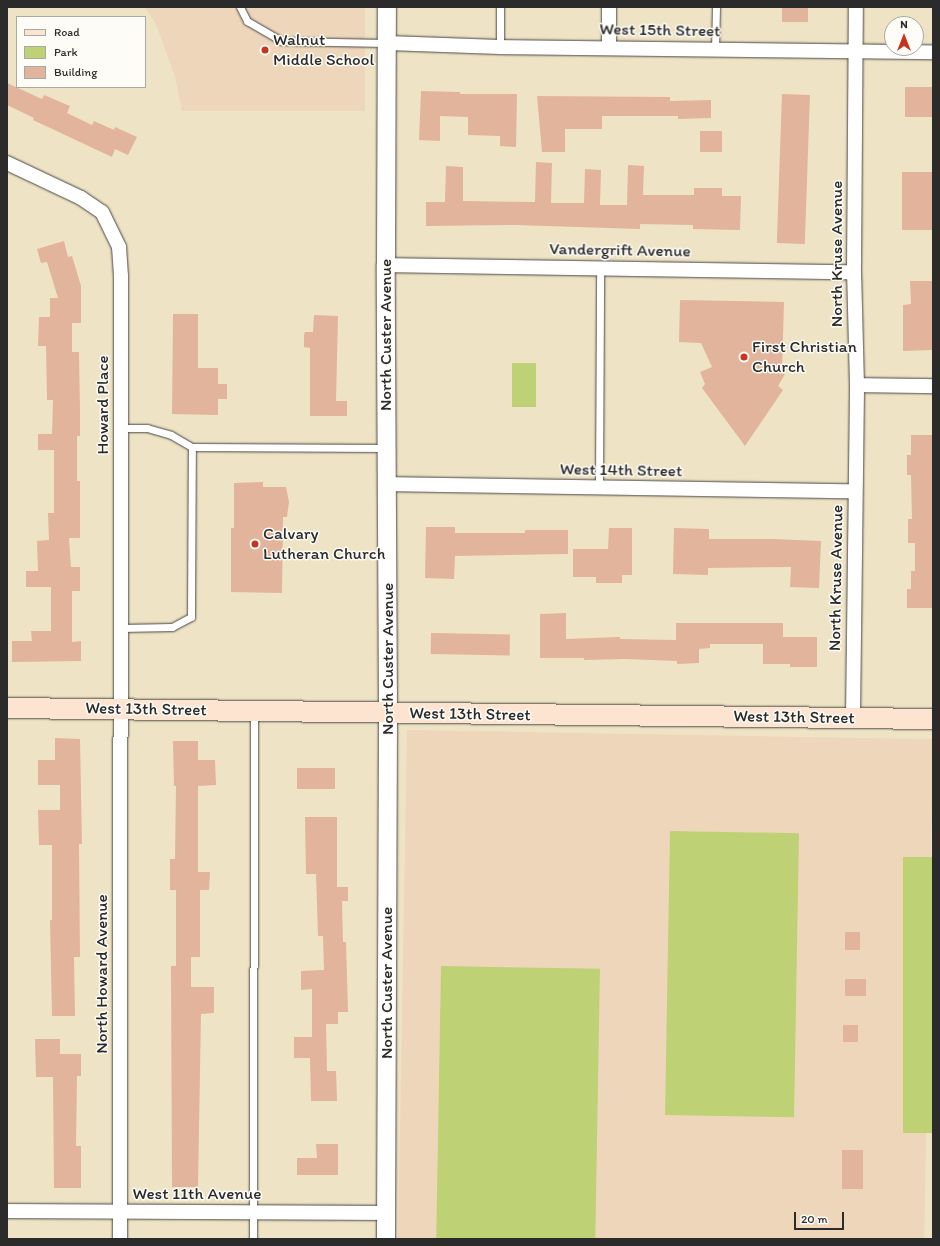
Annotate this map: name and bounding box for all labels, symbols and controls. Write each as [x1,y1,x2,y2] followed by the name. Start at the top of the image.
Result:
[16,16,146,88] legend
[884,16,924,56] north arrow
[900,18,908,31] text: N
[600,19,720,41] street label: West 15th Street
[54,25,80,39] text: Road
[273,30,374,70] place label: Walnut Middle School
[54,45,78,59] text: Park
[260,45,270,55] marker: Walnut Middle School
[54,65,97,79] text: Building
[827,181,847,327] street label: North Kruse Avenue
[550,239,690,261] street label: Vandergrift Avenue
[376,259,396,411] street label: North Custer Avenue
[752,337,857,377] place label: First Christian Church
[739,352,749,362] marker: First Christian Church
[93,355,113,455] street label: Howard Place
[560,459,682,481] street label: West 14th Street
[825,505,847,651] street label: North Kruse Avenue
[263,524,386,564] place label: Calvary Lutheran Church
[250,539,260,549] marker: Calvary Lutheran Church
[378,583,398,735] street label: North Custer Avenue
[85,698,207,720] street label: West 13th Street
[409,703,531,725] street label: West 13th Street
[733,706,855,728] street label: West 13th Street
[92,894,112,1054] street label: North Howard Avenue
[377,907,397,1059] street label: North Custer Avenue
[133,1184,261,1204] street label: West 11th Avenue
[796,1204,846,1230] scale bar
[801,1212,828,1226] text: 20 m

